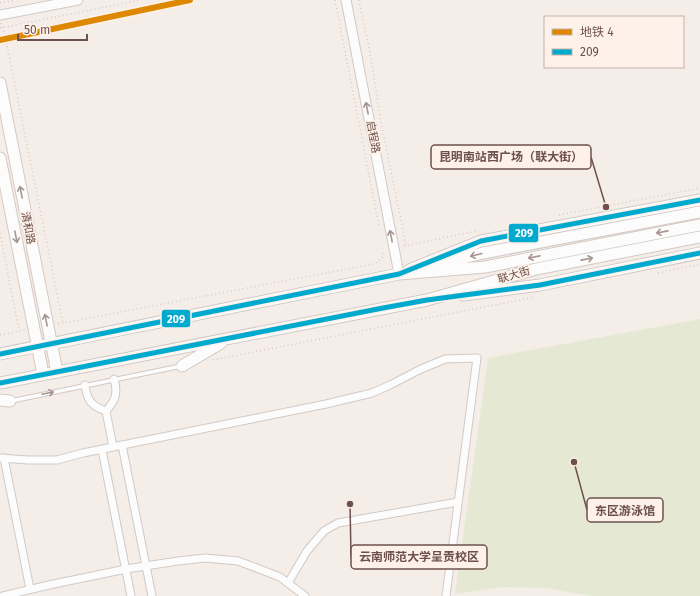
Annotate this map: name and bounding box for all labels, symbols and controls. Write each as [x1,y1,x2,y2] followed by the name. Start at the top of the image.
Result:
[18,16,87,42] scale bar
[544,16,684,68] legend
[24,23,50,37] text: 50 m
[580,25,614,39] text: 地铁 4
[580,45,599,59] text: 209
[363,102,371,115] one-way arrow
[363,120,383,154] street label: 启程路
[431,145,591,169] callout: 昆明南站西广场（联大街）
[439,150,583,164] text: 昆明南站西广场（联大街）
[17,186,25,199] one-way arrow
[18,211,38,245] street label: 清和路
[508,223,539,243] line badge: 209
[515,227,533,240] text: 209
[656,229,669,237] one-way arrow
[12,230,20,243] one-way arrow
[387,230,395,243] one-way arrow
[470,251,483,259] one-way arrow
[528,254,541,262] one-way arrow
[580,254,593,262] one-way arrow
[496,264,532,286] street label: 联大街
[161,309,191,328] line badge: 209
[167,313,185,326] text: 209
[42,314,50,327] one-way arrow
[41,389,54,397] one-way arrow
[587,498,663,522] callout: 东区游泳馆
[595,504,655,518] text: 东区游泳馆
[351,545,487,569] callout: 云南师范大学呈贡校区
[359,550,479,564] text: 云南师范大学呈贡校区

